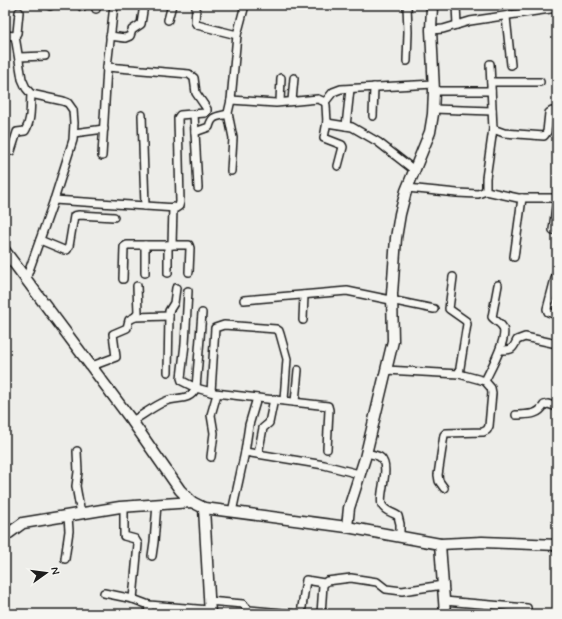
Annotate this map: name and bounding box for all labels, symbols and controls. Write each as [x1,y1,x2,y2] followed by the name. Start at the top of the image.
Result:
[26,553,66,593] north arrow
[47,566,62,576] text: N

